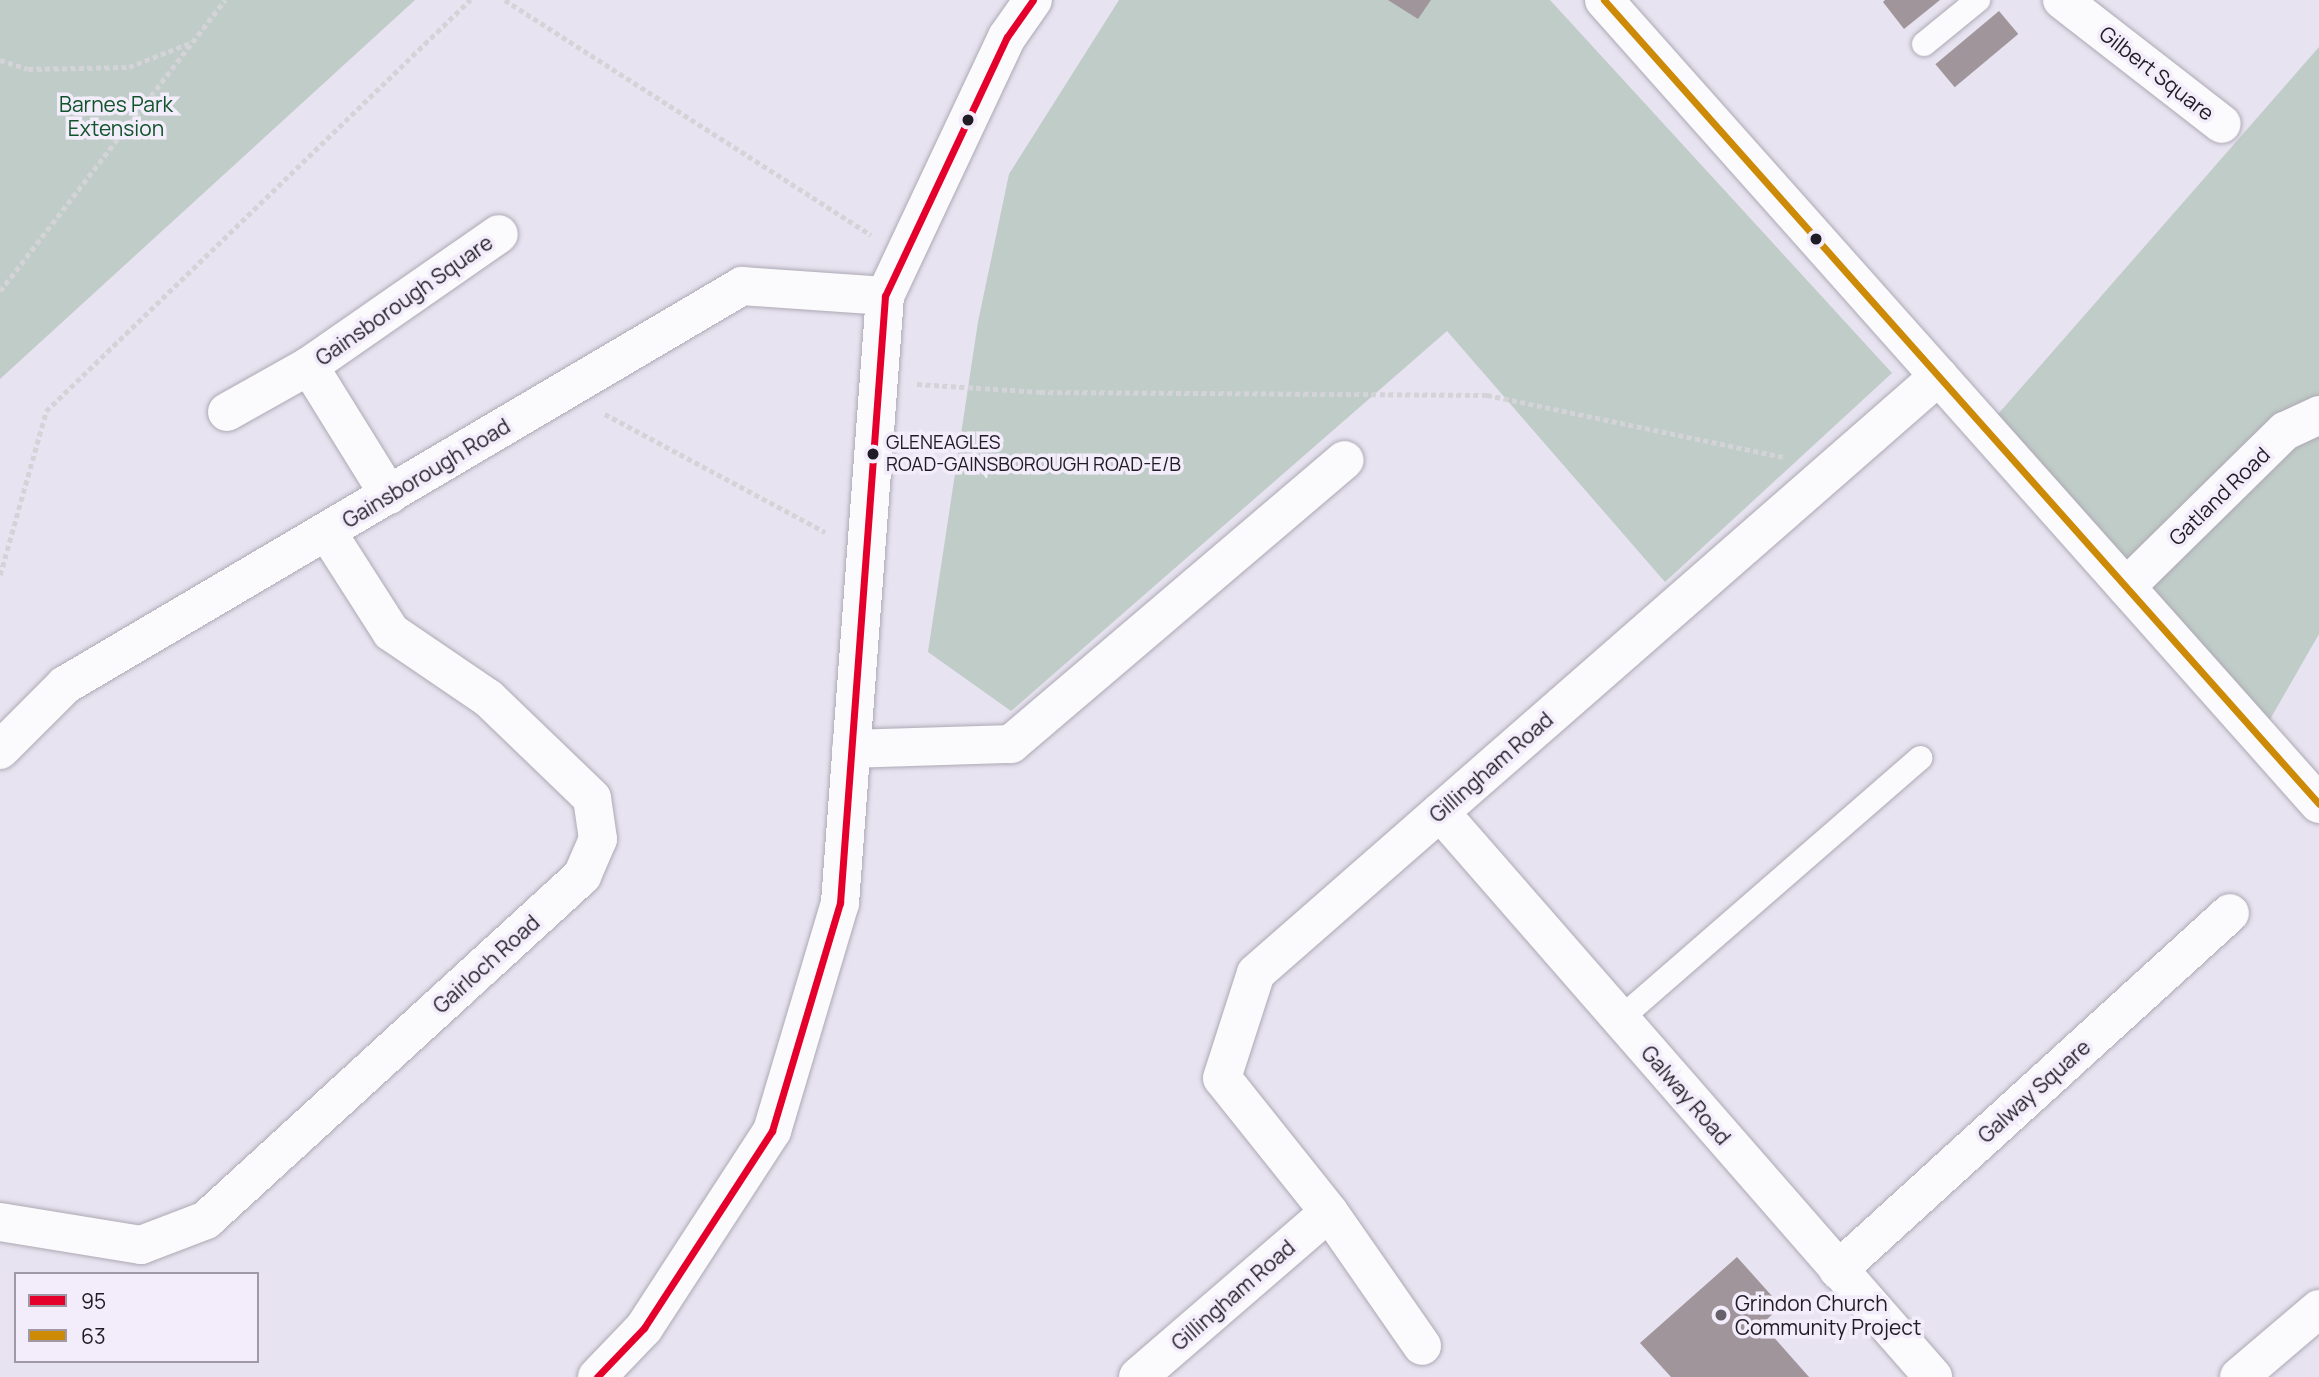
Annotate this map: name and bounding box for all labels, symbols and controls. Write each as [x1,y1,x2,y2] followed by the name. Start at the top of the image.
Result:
[2095,20,2219,126] street label: Gilbert Square
[59,91,173,141] park label: Barnes Park Extension
[961,113,975,127] unlabelled marker
[311,229,497,371] street label: Gainsborough Square
[1809,232,1823,246] unlabelled marker
[338,413,514,533] street label: Gainsborough Road
[886,432,1181,476] place label: GLENEAGLES ROAD-GAINSBOROUGH ROAD-E/B
[2163,442,2275,550] street label: Gatland Road
[866,447,880,461] marker: GLENEAGLES ROAD-GAINSBOROUGH ROAD-E/B
[1424,707,1558,827] street label: Gillingham Road
[428,910,544,1018] street label: Gairloch Road
[1973,1034,2095,1148] street label: Galway Square
[1636,1040,1736,1150] street label: Galway Road
[1166,1235,1300,1355] street label: Gillingham Road
[14,1272,259,1363] legend
[81,1287,106,1315] text: 95
[1735,1290,1921,1340] place label: Grindon Church Community Project
[1713,1307,1729,1323] marker: Grindon Church Community Project
[81,1322,106,1350] text: 63

